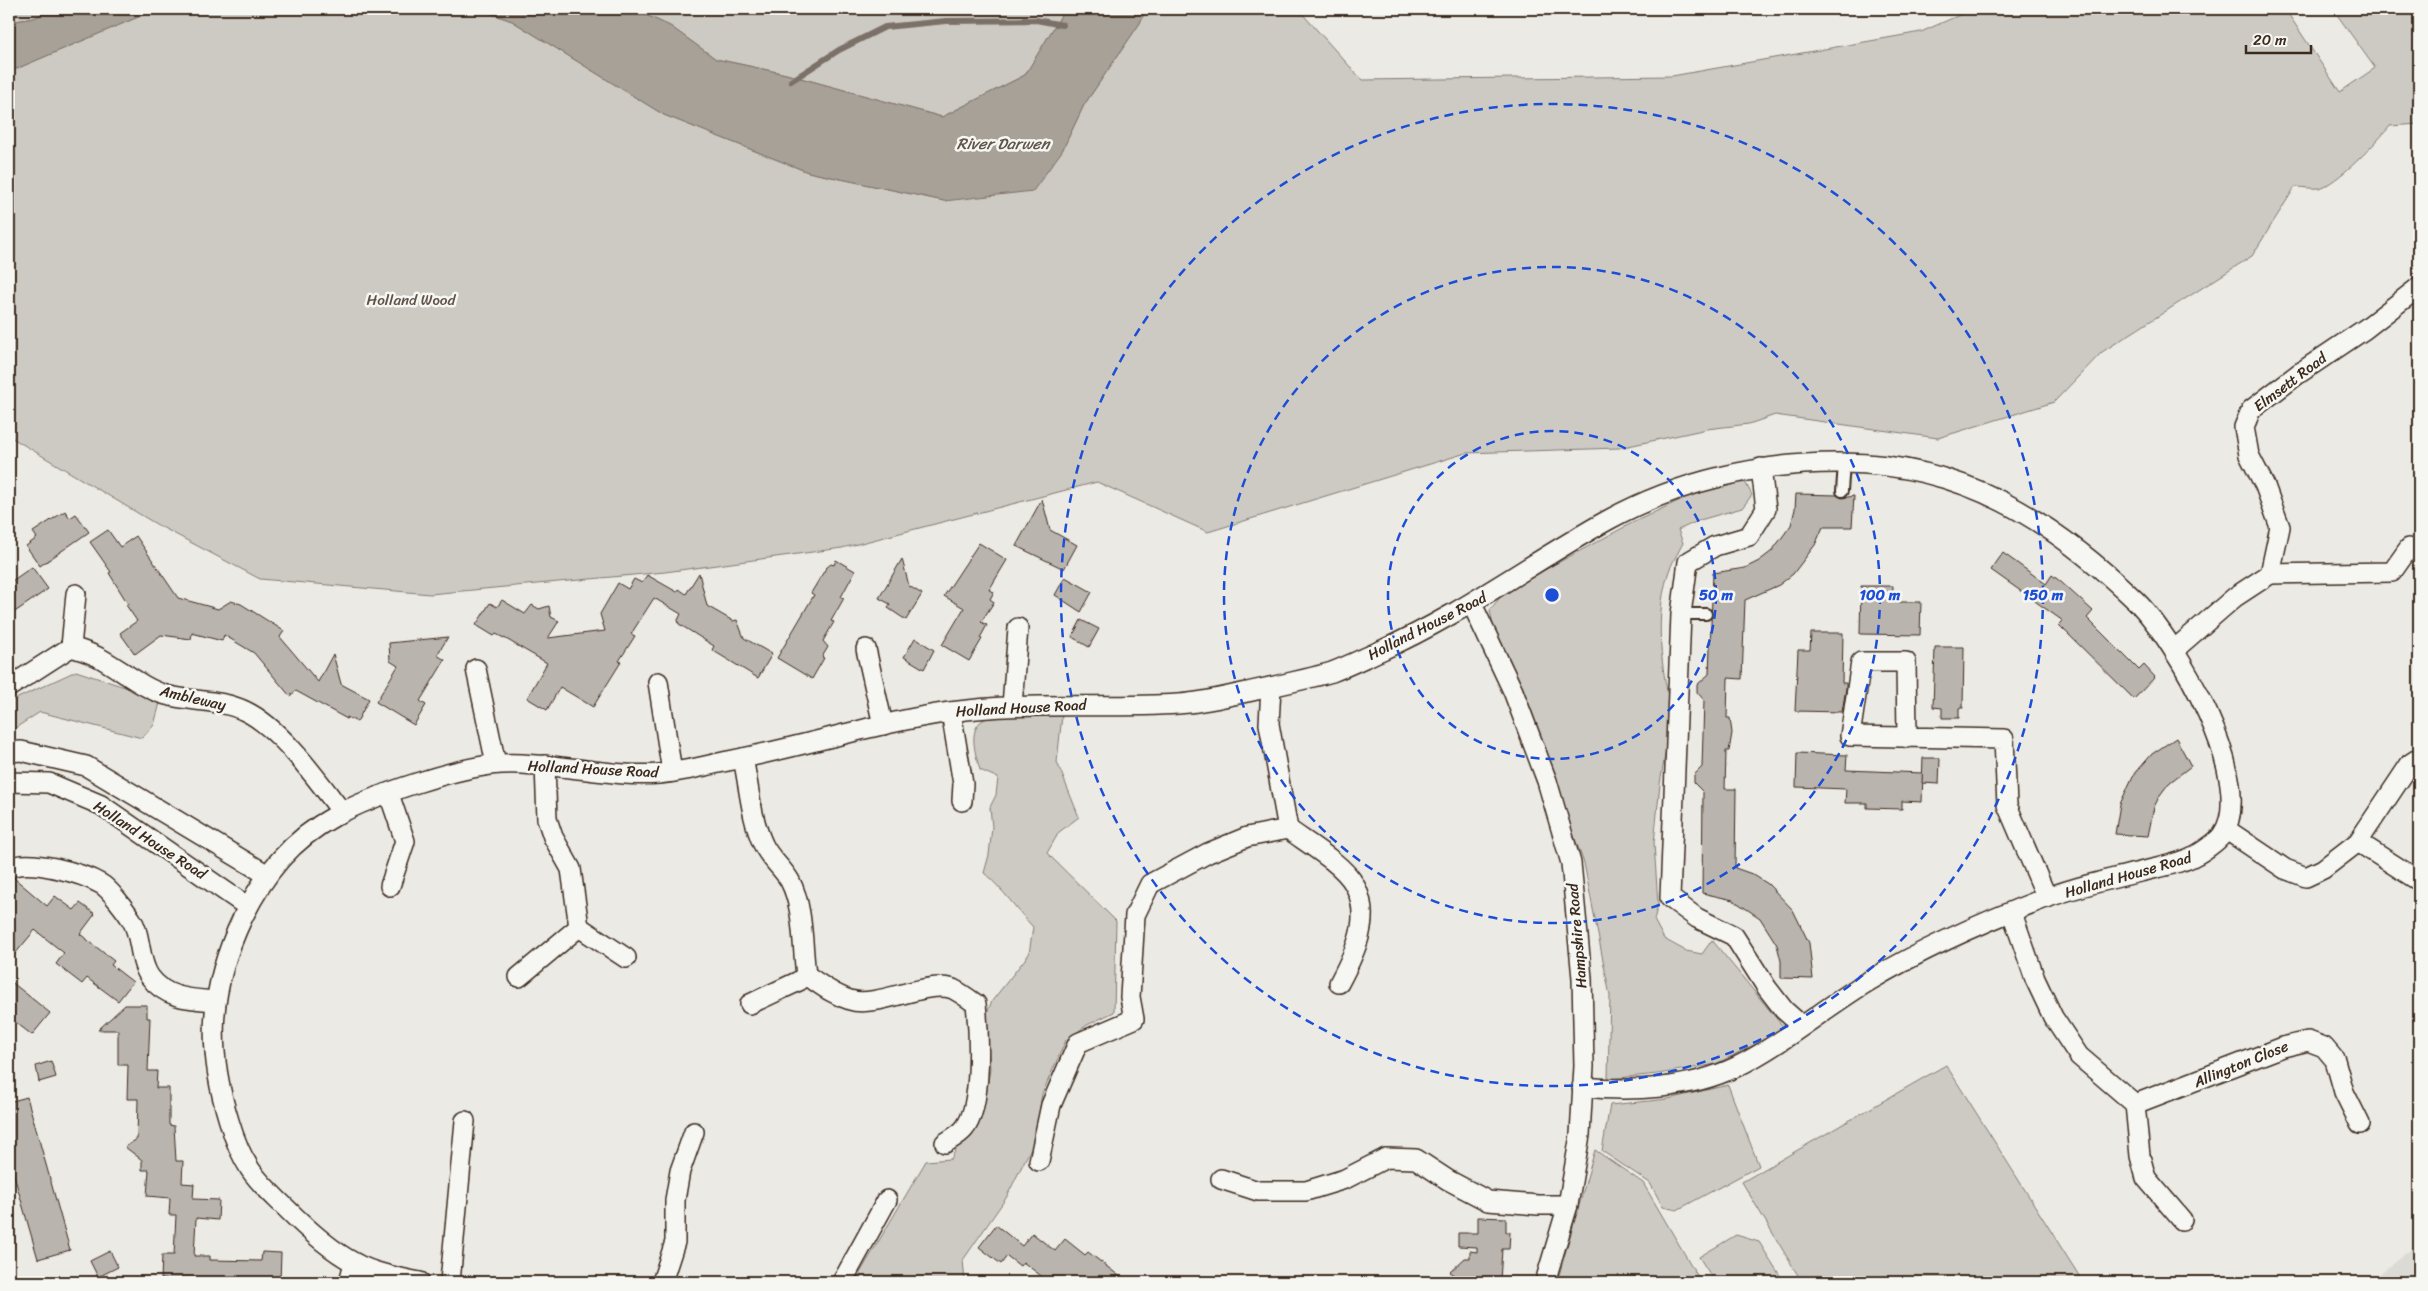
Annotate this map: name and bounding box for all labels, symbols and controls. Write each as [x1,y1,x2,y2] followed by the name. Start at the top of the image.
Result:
[2246,22,2310,54] scale bar
[2253,27,2287,53] text: 20 m
[957,129,1052,158] water label: River Darwen
[367,287,456,313] park label: Holland Wood
[2248,345,2333,418] street label: Elmsett Road
[1699,582,1734,608] text: 50 m
[1860,582,1901,608] text: 100 m
[2023,582,2064,608] text: 150 m
[1363,584,1492,667] street label: Holland House Road
[1543,586,1561,604] centre of rings
[156,678,229,718] street label: Ambleway
[955,692,1088,724] street label: Holland House Road
[527,753,660,785] street label: Holland House Road
[88,793,213,887] street label: Holland House Road
[2062,844,2196,906] street label: Holland House Road
[1559,881,1595,990] street label: Hampshire Road
[2189,1033,2293,1095] street label: Allington Close

